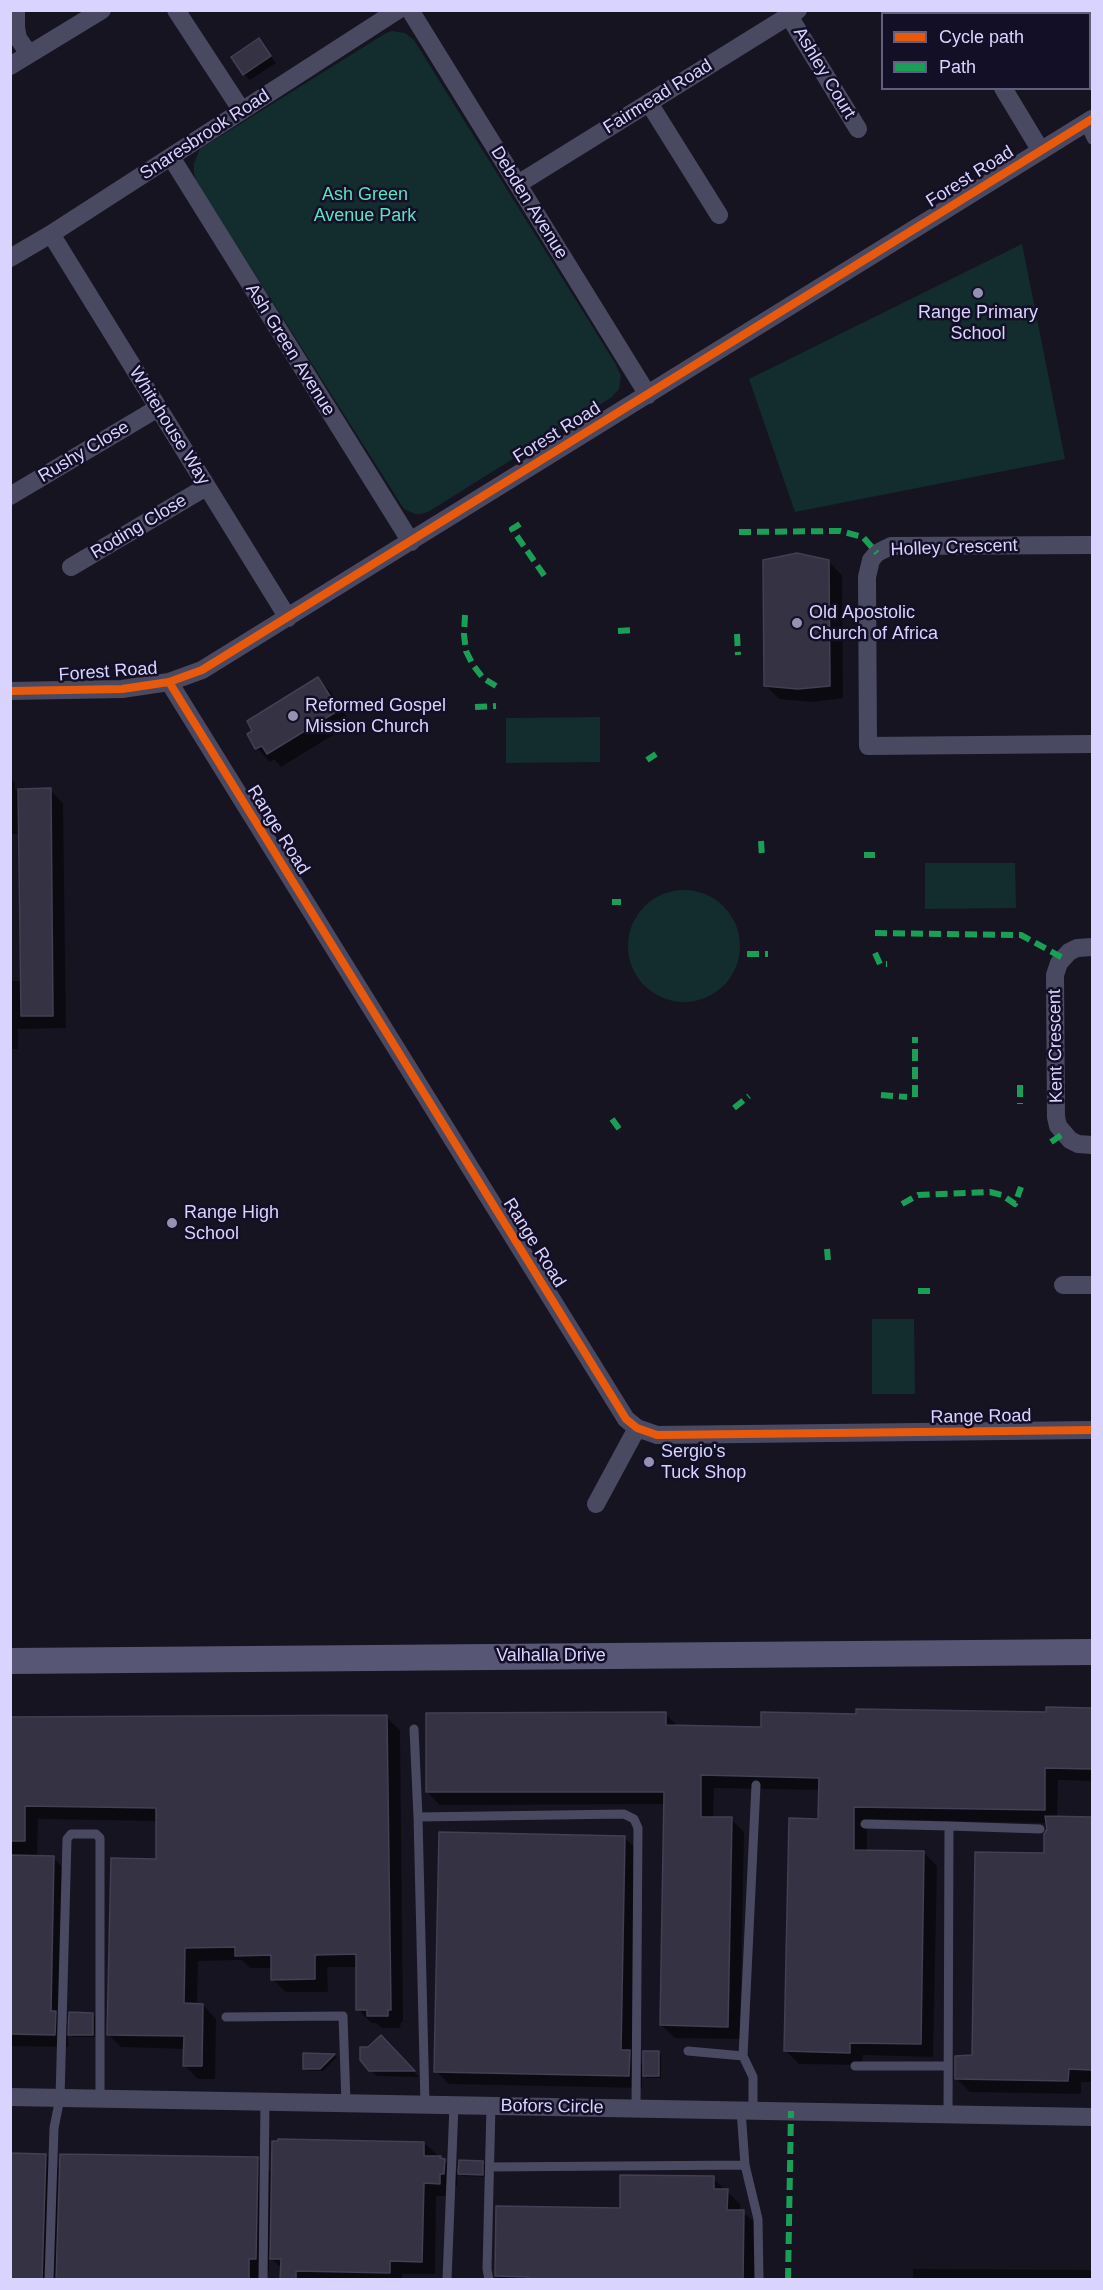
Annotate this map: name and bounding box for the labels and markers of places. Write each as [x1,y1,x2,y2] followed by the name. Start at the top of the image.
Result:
[971,286,985,300] marker: Range Primary School
[918,302,1038,344] place label: Range Primary School
[809,602,938,644] place label: Old Apostolic Church of Africa
[790,616,804,630] marker: Old Apostolic Church of Africa
[305,695,446,738] place label: Reformed Gospel Mission Church
[286,709,300,723] marker: Reformed Gospel Mission Church
[184,1202,279,1244] place label: Range High School
[165,1216,179,1230] marker: Range High School
[661,1441,746,1484] place label: Sergio's Tuck Shop
[642,1455,656,1469] marker: Sergio's Tuck Shop

